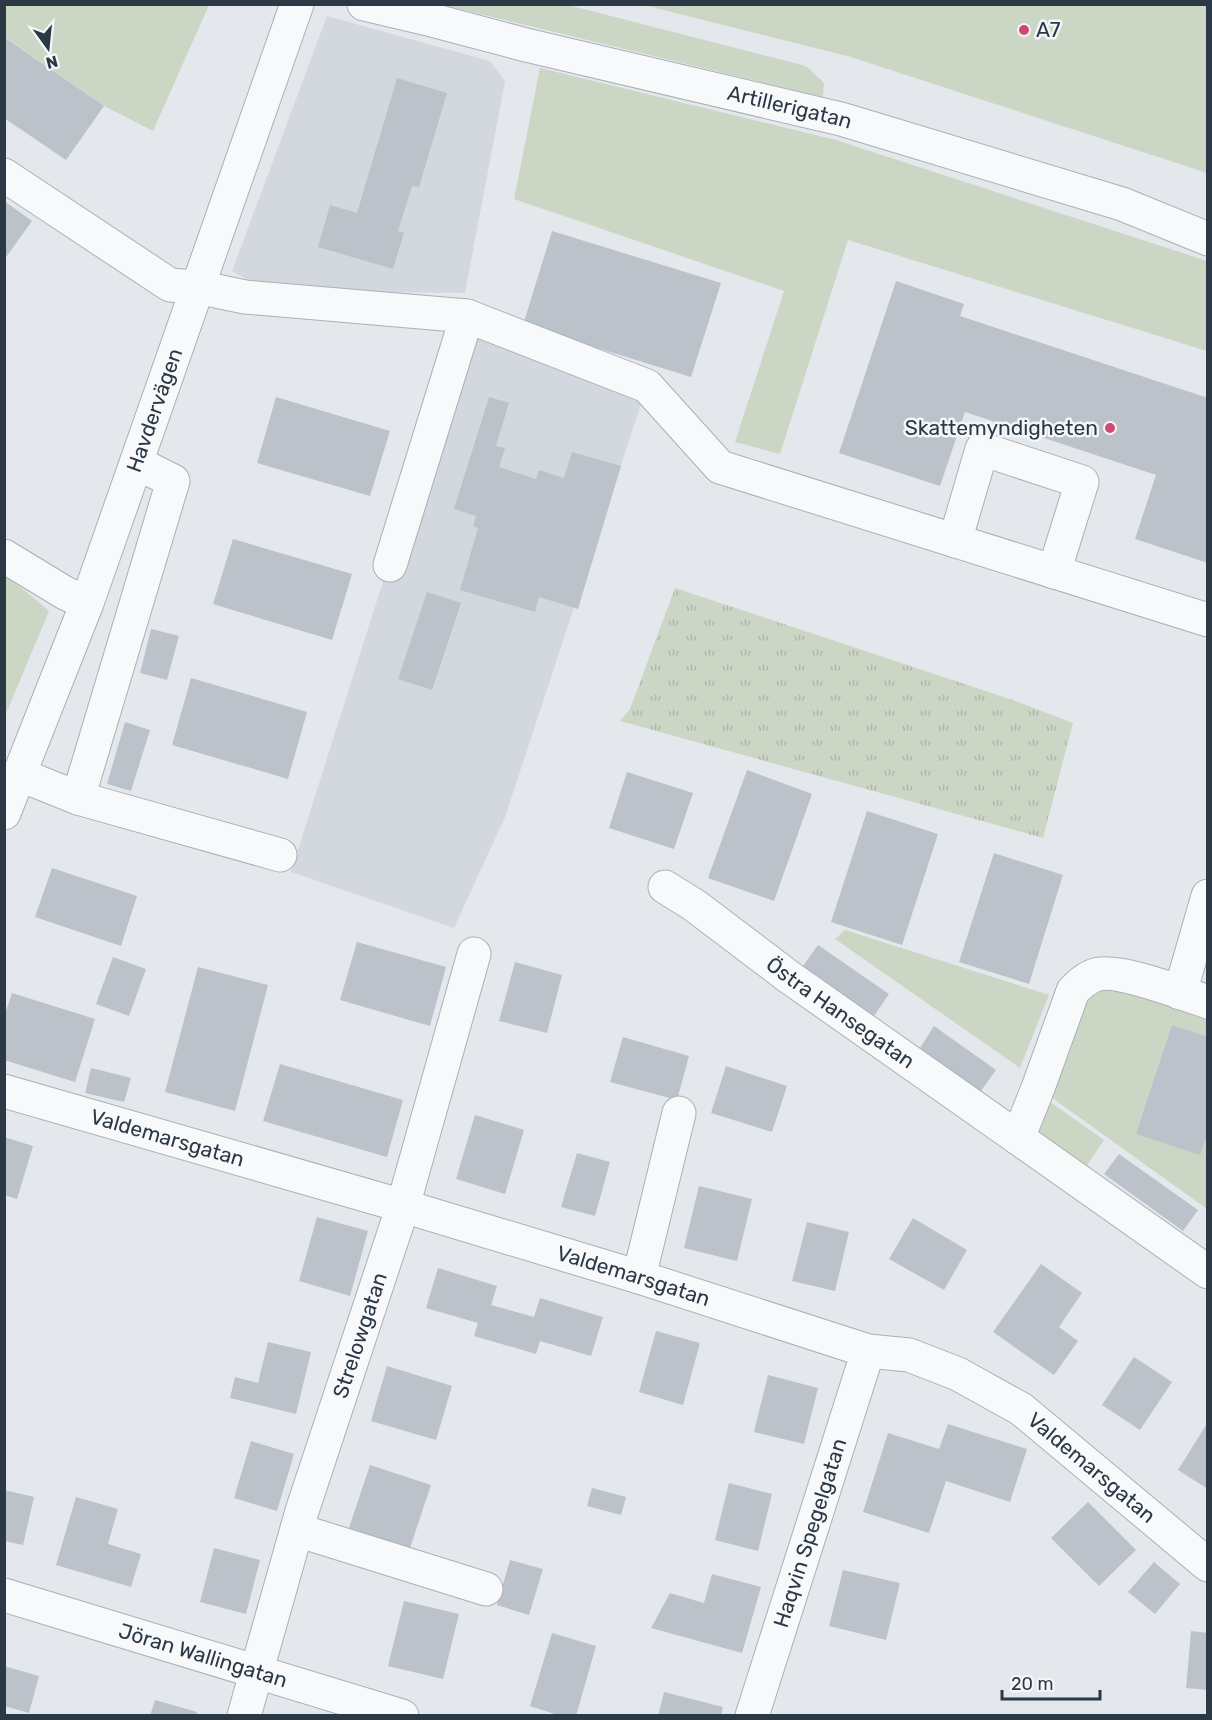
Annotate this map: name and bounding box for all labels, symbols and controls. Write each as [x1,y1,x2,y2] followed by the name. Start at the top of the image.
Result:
[1036,17,1061,42] place label: A7
[18,18,78,78] north arrow
[1017,23,1031,37] marker: A7
[44,51,60,73] text: N
[725,80,855,134] street label: Artillerigatan
[121,345,187,476] street label: Havdervägen
[905,415,1098,440] place label: Skattemyndigheten
[1103,421,1117,435] marker: Skattemyndigheten
[762,951,920,1074] street label: Östra Hansegatan
[88,1104,247,1172] street label: Valdemarsgatan
[554,1240,713,1311] street label: Valdemarsgatan
[327,1269,392,1401] street label: Strelowgatan
[1023,1407,1161,1528] street label: Valdemarsgatan
[768,1435,851,1631] street label: Haqvin Spegelgatan
[116,1618,290,1692] street label: Jöran Wallingatan
[1002,1663,1100,1701] scale bar
[1011,1673,1053,1695] text: 20 m

